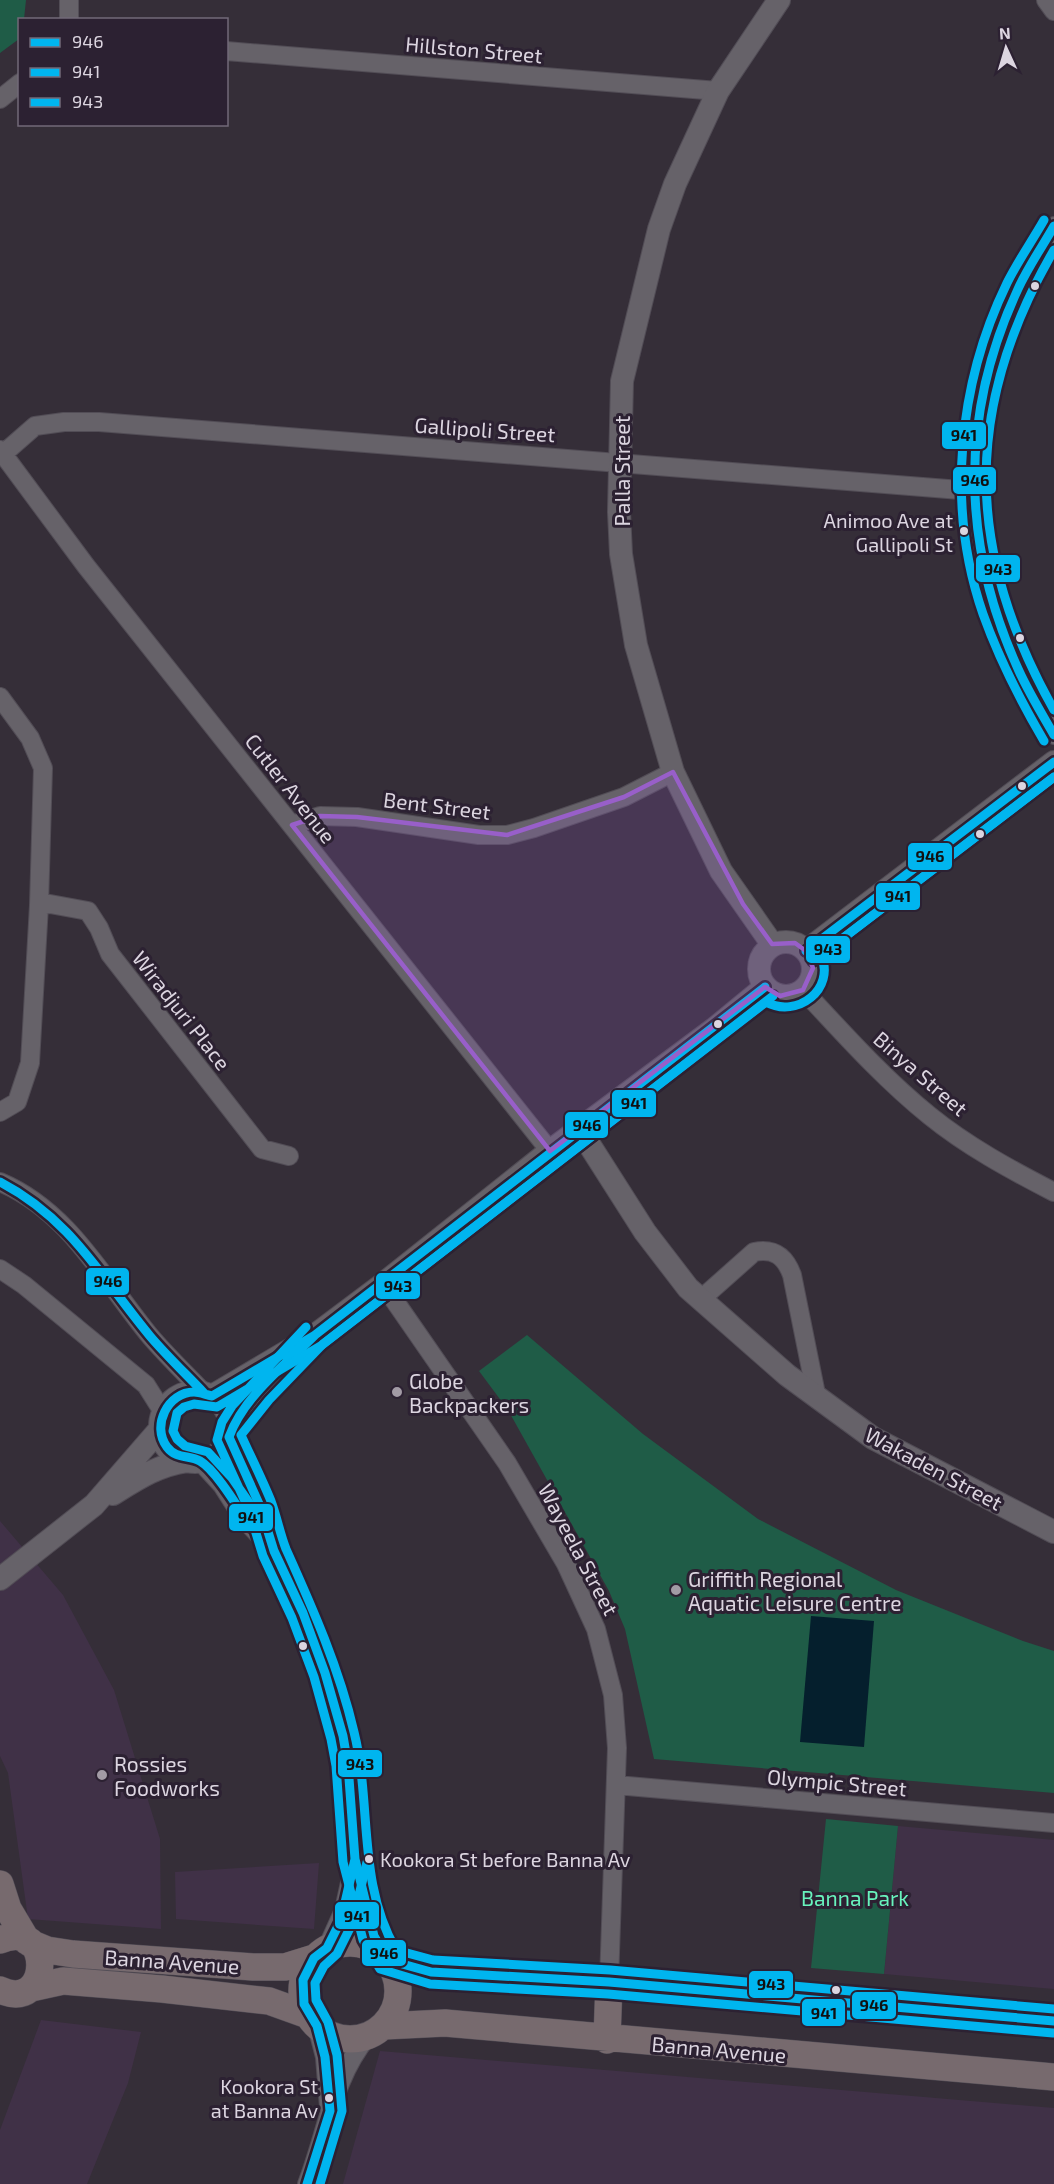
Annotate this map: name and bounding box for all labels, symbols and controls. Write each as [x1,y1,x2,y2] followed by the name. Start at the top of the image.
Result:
[18,18,228,126] legend
[976,18,1036,78] north arrow
[998,23,1011,42] text: N
[72,30,104,52] text: 946
[404,31,544,67] street label: Hillston Street
[72,60,101,82] text: 941
[72,90,103,112] text: 943
[1029,280,1041,292] unlabelled marker
[414,412,556,446] street label: Gallipoli Street
[609,416,634,526] street label: Palla Street
[941,421,987,450] line badge: 941
[951,425,977,444] text: 941
[952,466,997,495] line badge: 946
[960,470,990,489] text: 946
[823,508,953,556] place label: Animoo Ave at Gallipoli St
[958,525,970,537] marker: Animoo Ave at Gallipoli St
[975,554,1021,583] line badge: 943
[984,559,1012,578] text: 943
[1014,632,1026,644] unlabelled marker
[241,728,341,848] street label: Cutler Avenue
[1016,780,1028,792] unlabelled marker
[382,786,492,824] street label: Bent Street
[974,828,986,840] unlabelled marker
[907,842,953,871] line badge: 946
[915,846,945,865] text: 946
[875,882,921,911] line badge: 941
[885,886,911,905] text: 941
[805,935,851,964] line badge: 943
[814,939,842,958] text: 943
[127,945,236,1075] street label: Wiradjuri Place
[712,1018,724,1030] unlabelled marker
[869,1026,973,1120] street label: Binya Street
[611,1089,657,1118] line badge: 941
[621,1093,647,1112] text: 941
[564,1111,609,1139] line badge: 946
[572,1115,602,1134] text: 946
[85,1267,130,1296] line badge: 946
[93,1271,123,1290] text: 946
[375,1272,421,1300] line badge: 943
[384,1276,412,1295] text: 943
[409,1368,529,1417] place label: Globe Backpackers
[390,1385,404,1399] marker: Globe Backpackers
[861,1421,1007,1515] street label: Wakaden Street
[534,1479,624,1619] street label: Wayeela Street
[228,1503,274,1532] line badge: 941
[238,1507,264,1526] text: 941
[688,1566,902,1615] place label: Griffith Regional Aquatic Leisure Centre
[669,1583,683,1597] marker: Griffith Regional Aquatic Leisure Centre
[297,1640,309,1652] unlabelled marker
[337,1749,383,1778] line badge: 943
[114,1751,220,1800] place label: Rossies Foodworks
[346,1754,374,1773] text: 943
[766,1763,908,1801] street label: Olympic Street
[95,1768,109,1782] marker: Rossies Foodworks
[380,1847,631,1871] place label: Kookora St before Banna Av
[363,1853,375,1865] marker: Kookora St before Banna Av
[801,1885,909,1910] park label: Banna Park
[334,1901,380,1930] line badge: 941
[344,1906,370,1925] text: 941
[361,1939,407,1967] line badge: 946
[369,1943,399,1962] text: 946
[104,1944,240,1978] street label: Banna Avenue
[748,1970,794,1999] line badge: 943
[757,1974,785,1993] text: 943
[830,1984,842,1996] unlabelled marker
[851,1991,897,2020] line badge: 946
[859,1995,889,2014] text: 946
[801,1998,846,2027] line badge: 941
[811,2003,837,2022] text: 941
[651,2031,787,2067] street label: Banna Avenue
[211,2074,318,2122] place label: Kookora St at Banna Av
[323,2092,335,2104] marker: Kookora St at Banna Av

